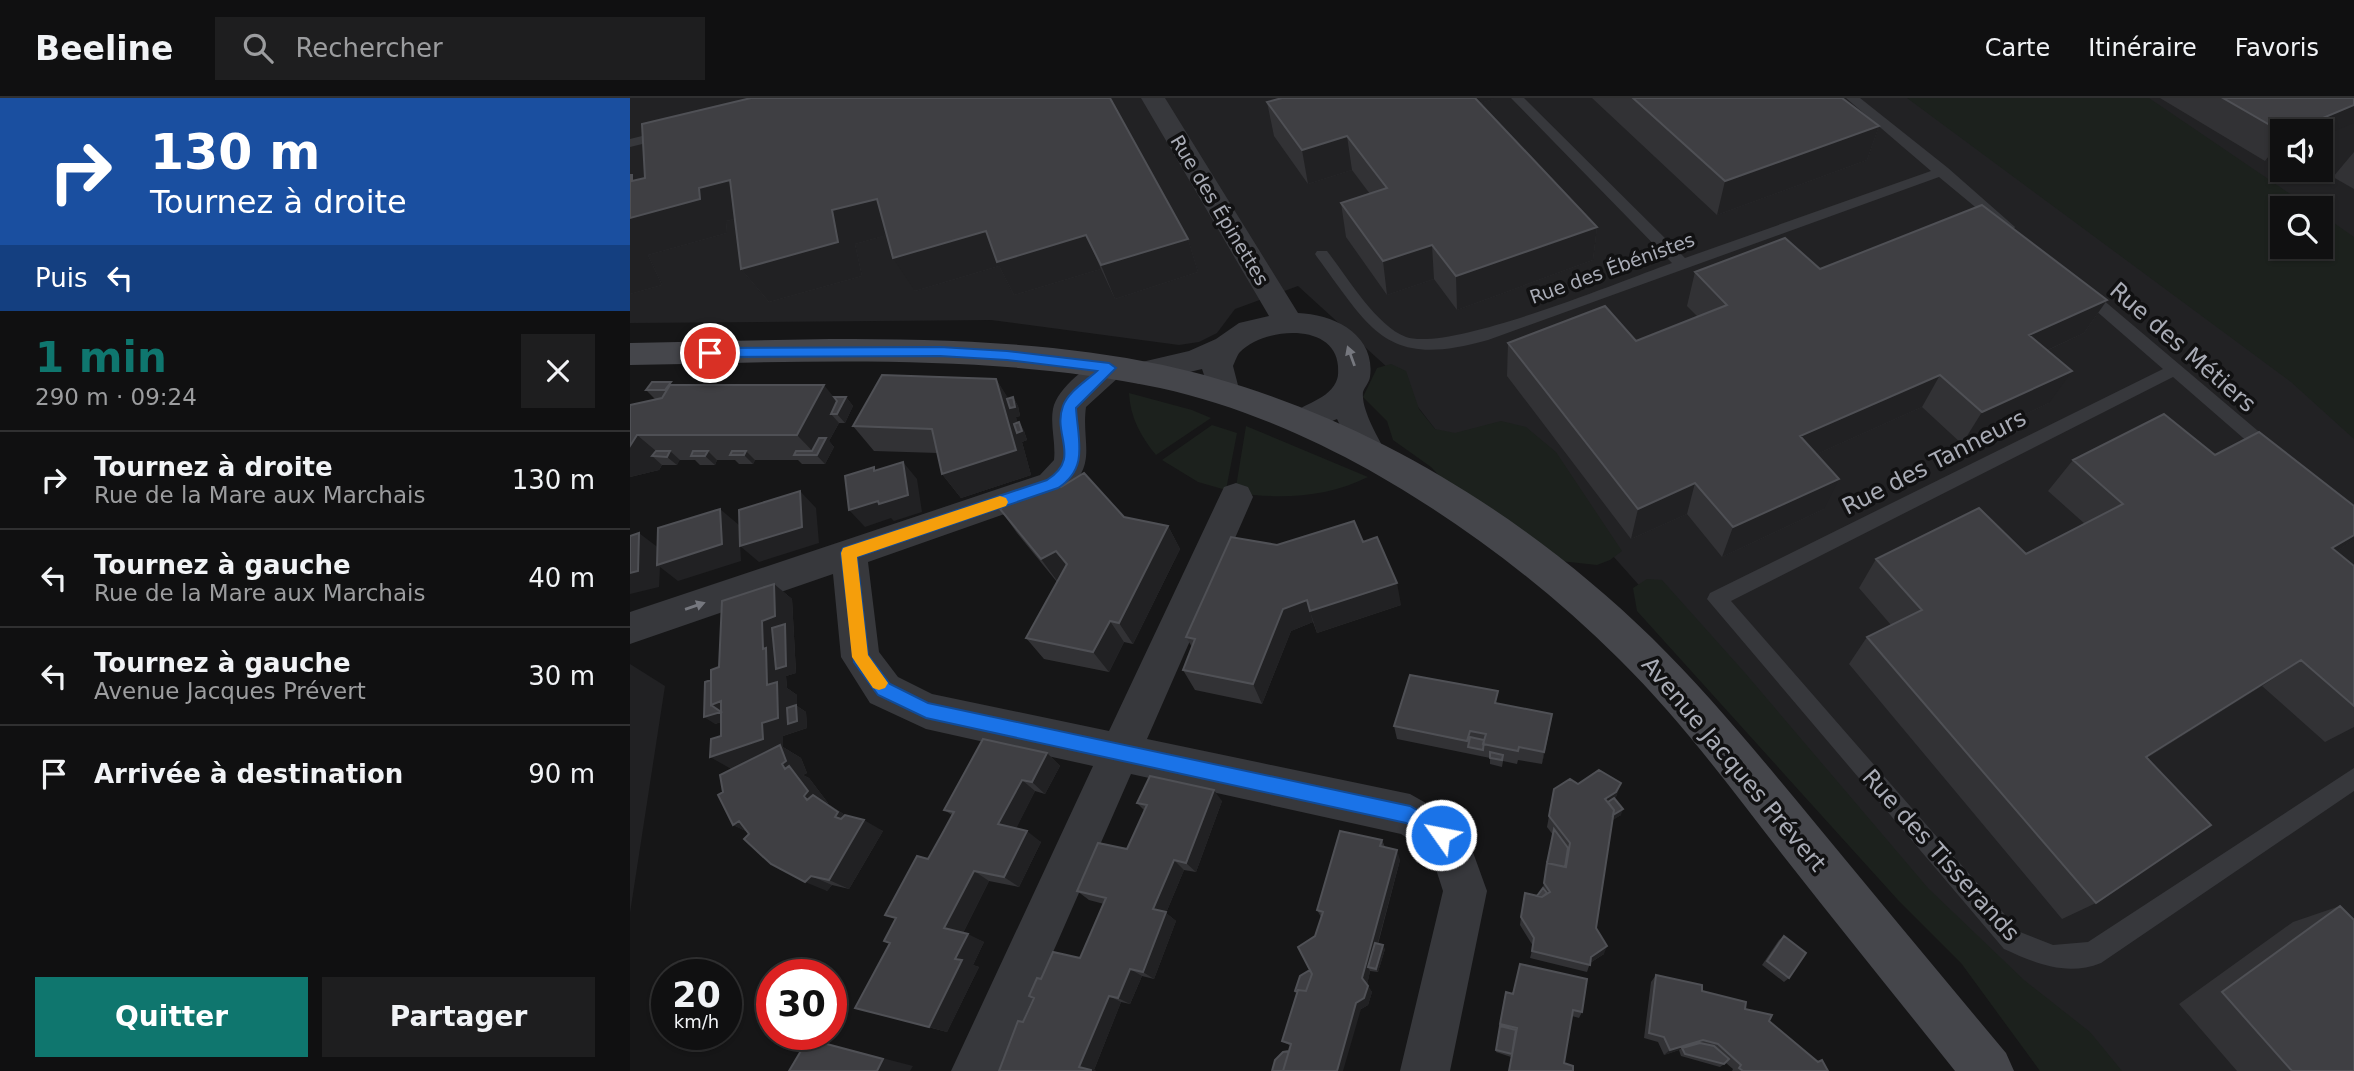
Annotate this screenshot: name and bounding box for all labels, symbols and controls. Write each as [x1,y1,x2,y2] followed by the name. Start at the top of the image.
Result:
[215,17,705,80] search box
[35,29,173,68] text: Beeline
[239,29,277,67] icon: search
[295,33,443,63] text: Rechercher
[1985,34,2050,62] text: Carte
[2088,34,2197,62] text: Itinéraire
[2235,34,2319,62] text: Favoris
[2270,119,2333,259] map controls
[2270,119,2333,182] button: sound
[150,124,320,181] text: 130 m
[35,126,126,217] icon: right
[1166,131,1274,289] street label: Rue des Épinettes
[150,183,407,221] text: Tournez à droite
[2270,196,2333,259] button: search
[1527,228,1697,308] street label: Rue des Ébénistes
[101,259,139,297] icon: left
[35,263,87,293] text: Puis
[2105,277,2261,417] street label: Rue des Métiers
[680,323,740,383] pin
[35,333,167,382] text: 1 min
[521,334,595,408] button: close
[691,334,729,372] icon: arrive
[1345,345,1356,366] one-way arrow
[35,384,197,410] text: 290 m · 09:24
[1838,404,2030,520] street label: Rue des Tanneurs
[94,452,333,482] text: Tournez à droite
[35,461,73,499] icon: right
[512,465,595,495] text: 130 m
[94,482,425,508] text: Rue de la Mare aux Marchais
[94,550,351,580] text: Tournez à gauche
[35,559,73,597] icon: left
[528,563,595,593] text: 40 m
[94,580,425,606] text: Rue de la Mare aux Marchais
[684,600,705,611] one-way arrow
[94,648,351,678] text: Tournez à gauche
[1637,652,1831,876] street label: Avenue Jacques Prévert
[35,657,73,695] icon: left
[528,661,595,691] text: 30 m
[94,678,366,704] text: Avenue Jacques Prévert
[35,755,73,793] icon: arrive
[94,759,403,789] text: Arrivée à destination
[528,759,595,789] text: 90 m
[1857,764,2025,946] street label: Rue des Tisserands
[1404,798,1478,872] position arrow
[756,959,847,1050] speed limit sign: 30
[672,975,721,1015] text: 20
[35,977,308,1057] button: Quitter
[322,977,595,1057] button: Partager
[674,1011,719,1032] text: km/h

